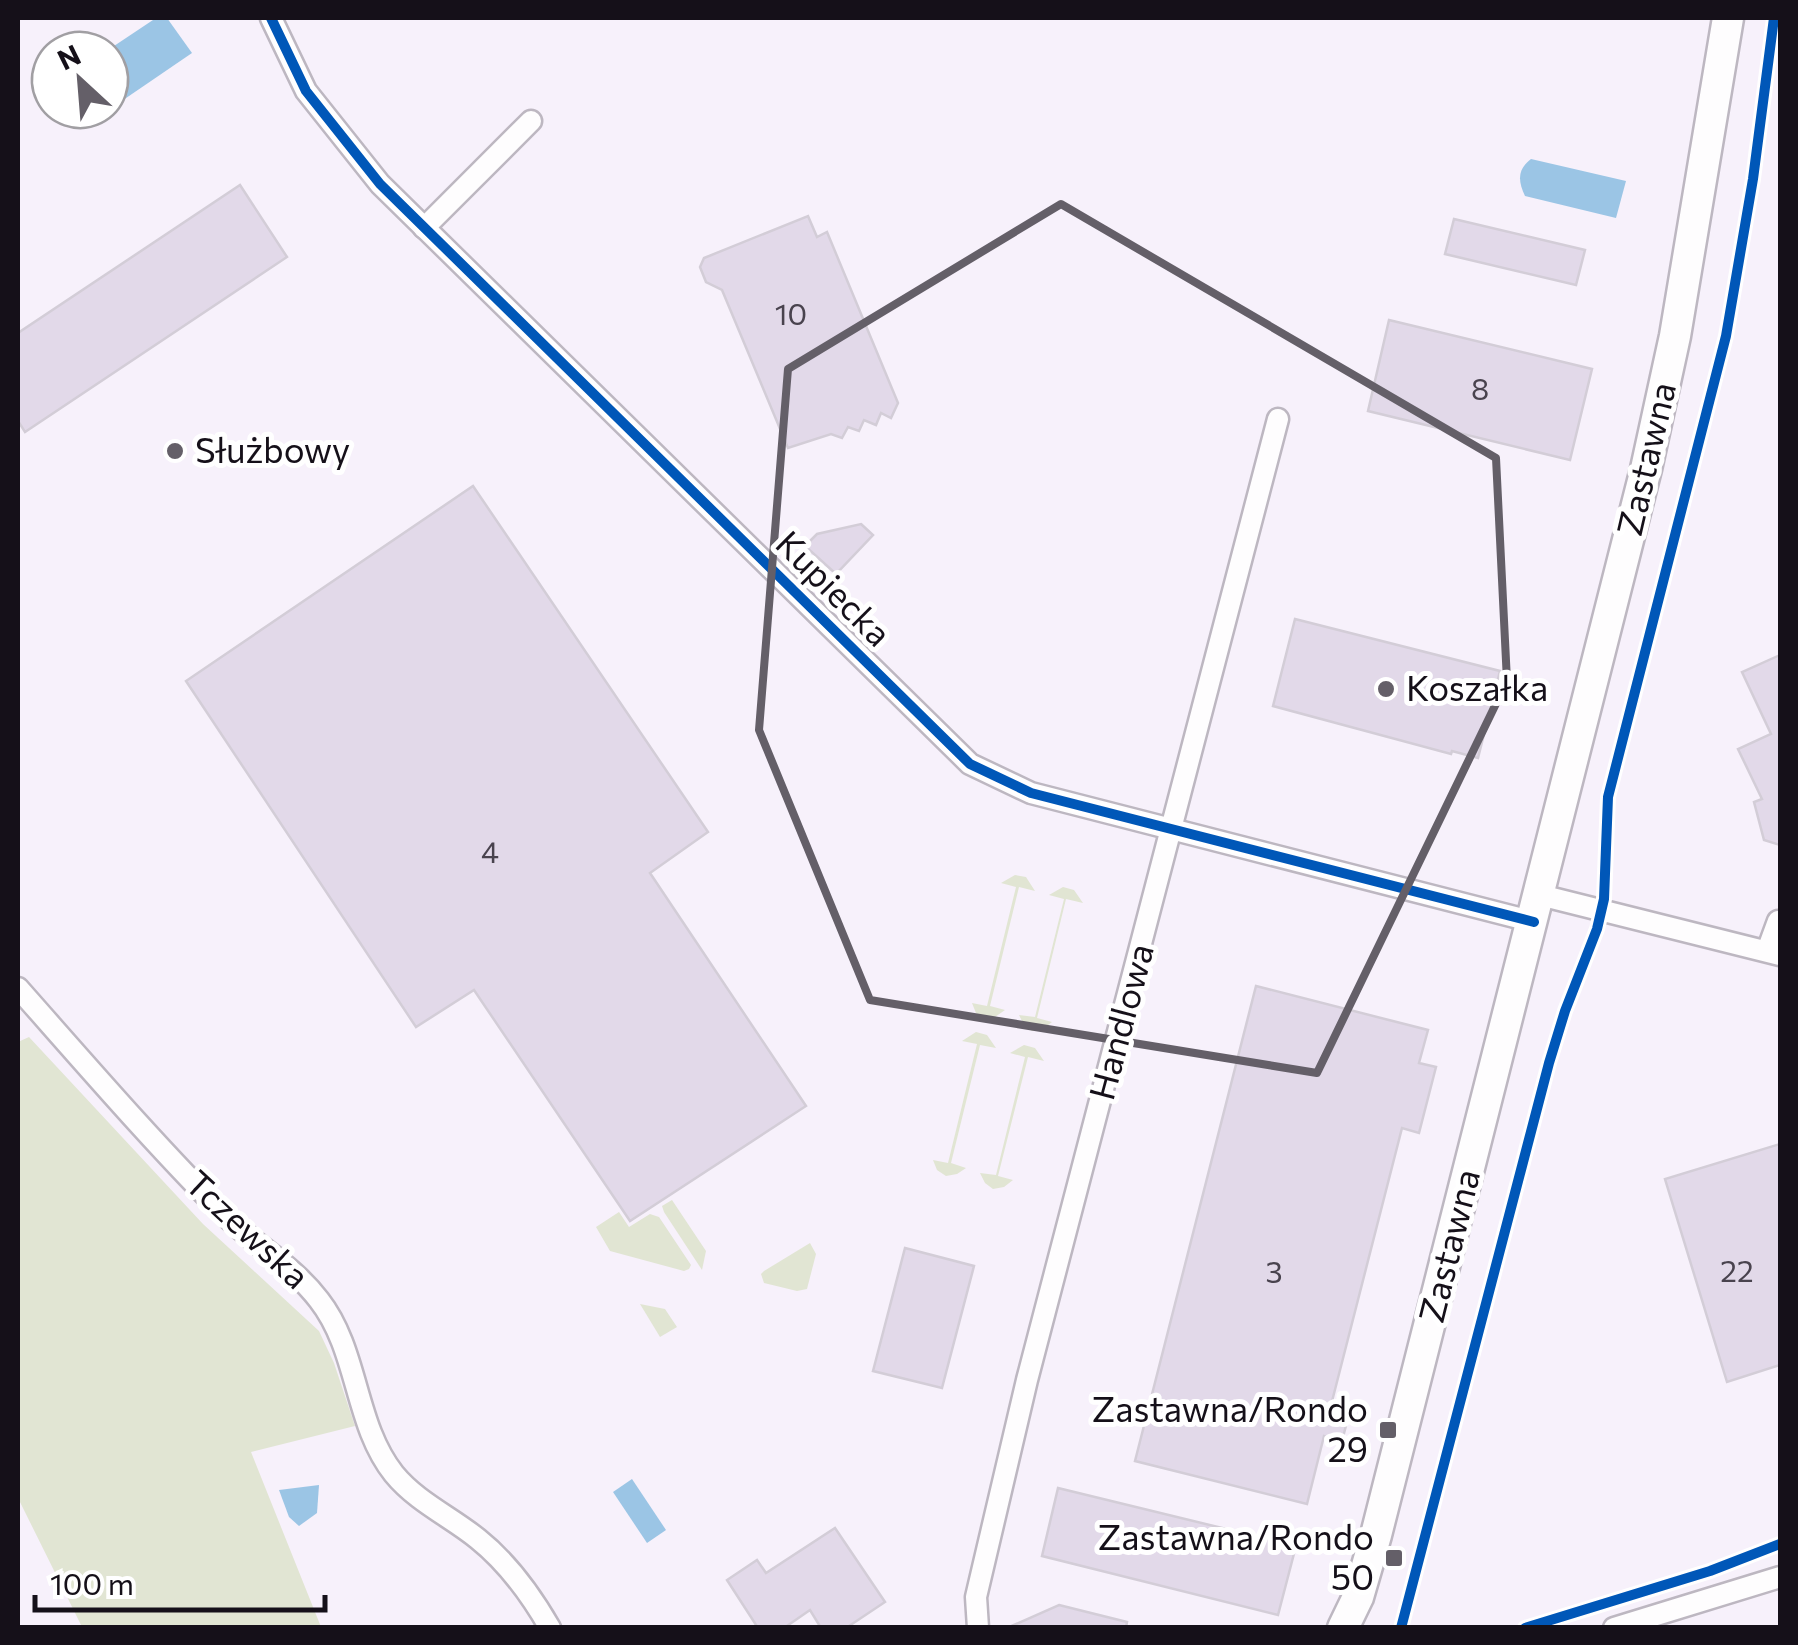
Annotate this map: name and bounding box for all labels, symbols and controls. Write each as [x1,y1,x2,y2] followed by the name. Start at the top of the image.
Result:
[30,30,130,130] north arrow
[52,37,85,77] text: N
[775,294,807,331] house number: 10
[1471,369,1489,406] house number: 8
[1606,377,1683,539] street label: Zastawna
[195,427,350,470] place label: Służbowy
[164,440,186,462] marker: Służbowy
[768,521,901,654] street label: Kupiecka
[1406,665,1548,708] place label: Koszałka
[1375,678,1397,700] marker: Koszałka
[481,832,499,869] house number: 4
[1078,939,1161,1104] street label: Handlowa
[178,1160,320,1296] street label: Tczewska
[1408,1164,1487,1326] street label: Zastawna
[1720,1251,1754,1288] house number: 22
[1265,1252,1283,1289] house number: 3
[1092,1386,1368,1469] place label: Zastawna/Rondo 29
[1377,1419,1399,1441] marker: Zastawna/Rondo 29
[1098,1514,1374,1597] place label: Zastawna/Rondo 50
[1383,1547,1405,1569] marker: Zastawna/Rondo 50
[35,1550,325,1612] scale bar
[50,1564,134,1601] text: 100 m

